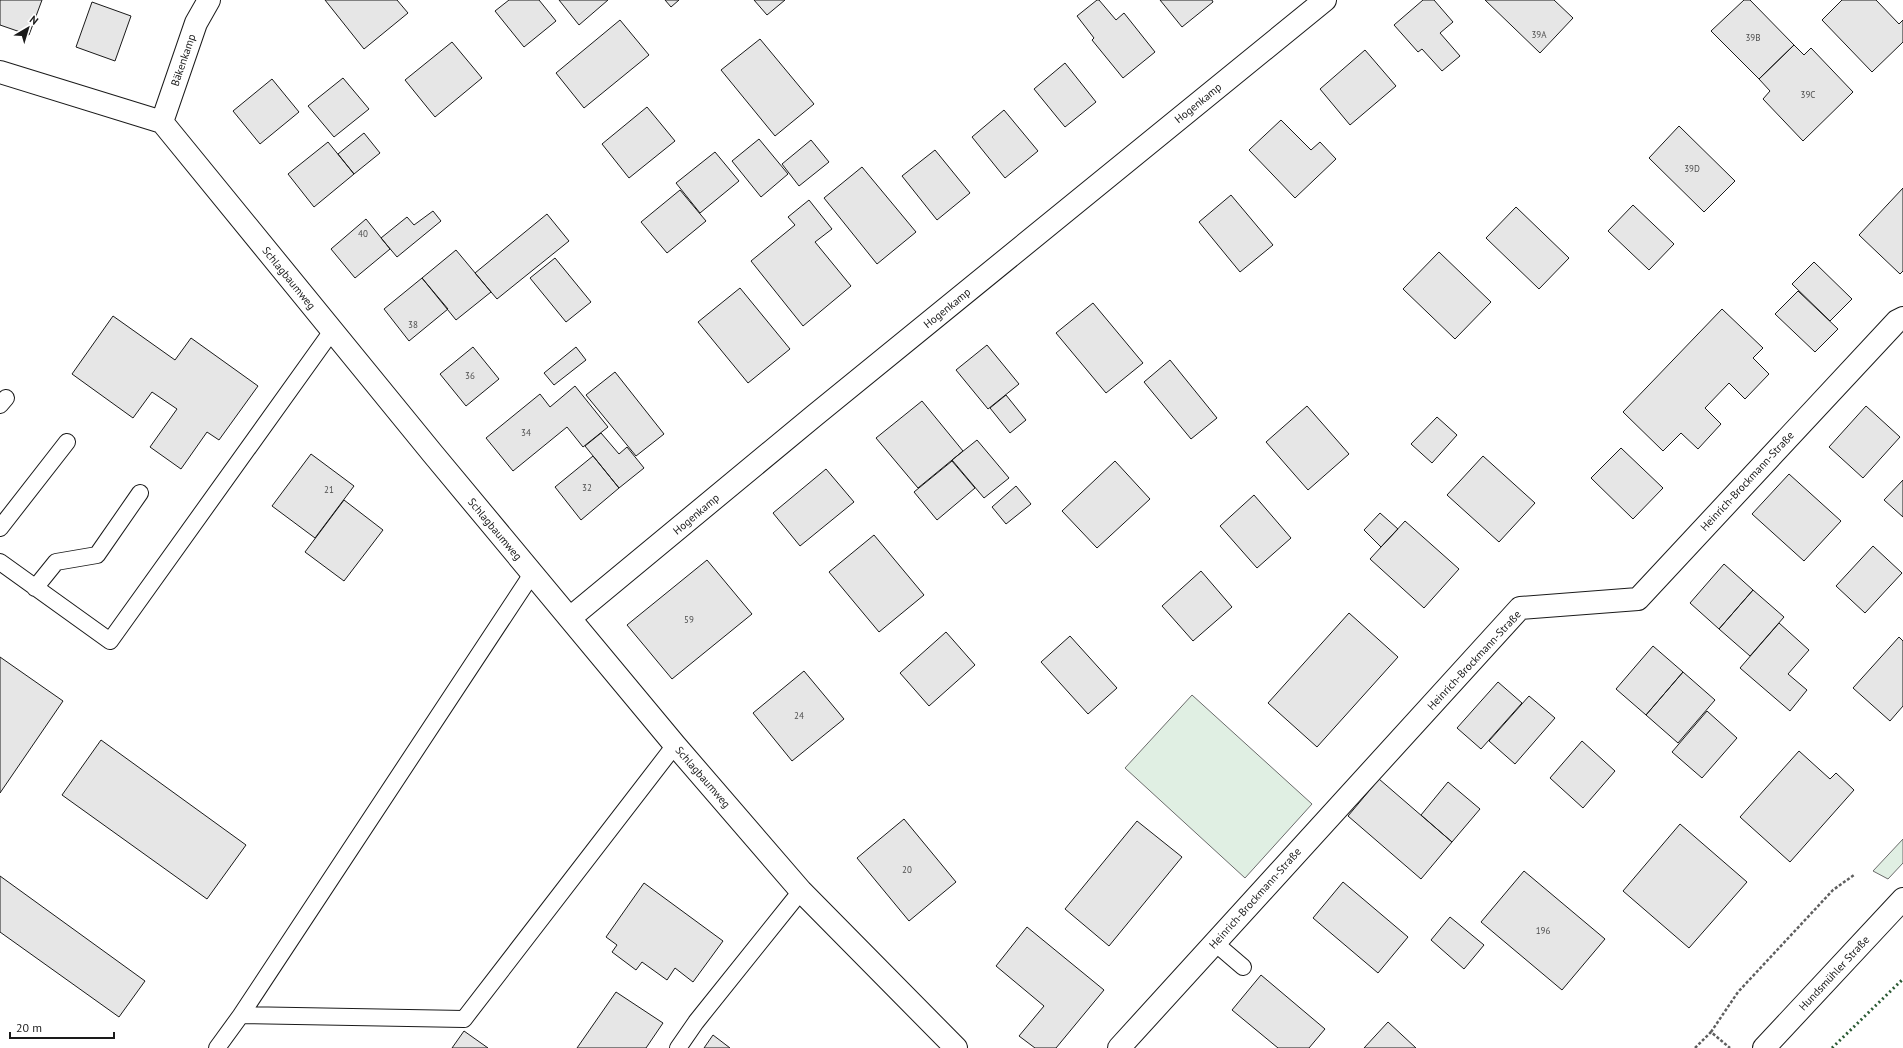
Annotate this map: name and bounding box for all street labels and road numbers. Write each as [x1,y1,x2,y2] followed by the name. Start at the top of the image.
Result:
[168,32,198,88] street label: Bäkenkamp
[1172,80,1224,126] street label: Hogenkamp
[259,244,319,312] street label: Schlagbaumweg
[921,285,973,331] street label: Hogenkamp
[1697,428,1797,534] street label: Heinrich-Brockmann-Straße
[670,490,722,537] street label: Hogenkamp
[465,495,525,563] street label: Schlagbaumweg
[1424,607,1524,713] street label: Heinrich-Brockmann-Straße
[672,743,734,811] street label: Schlagbaumweg
[1206,844,1304,951] street label: Heinrich-Brockmann-Straße
[1796,932,1873,1013] street label: Hundsmühler Straße

